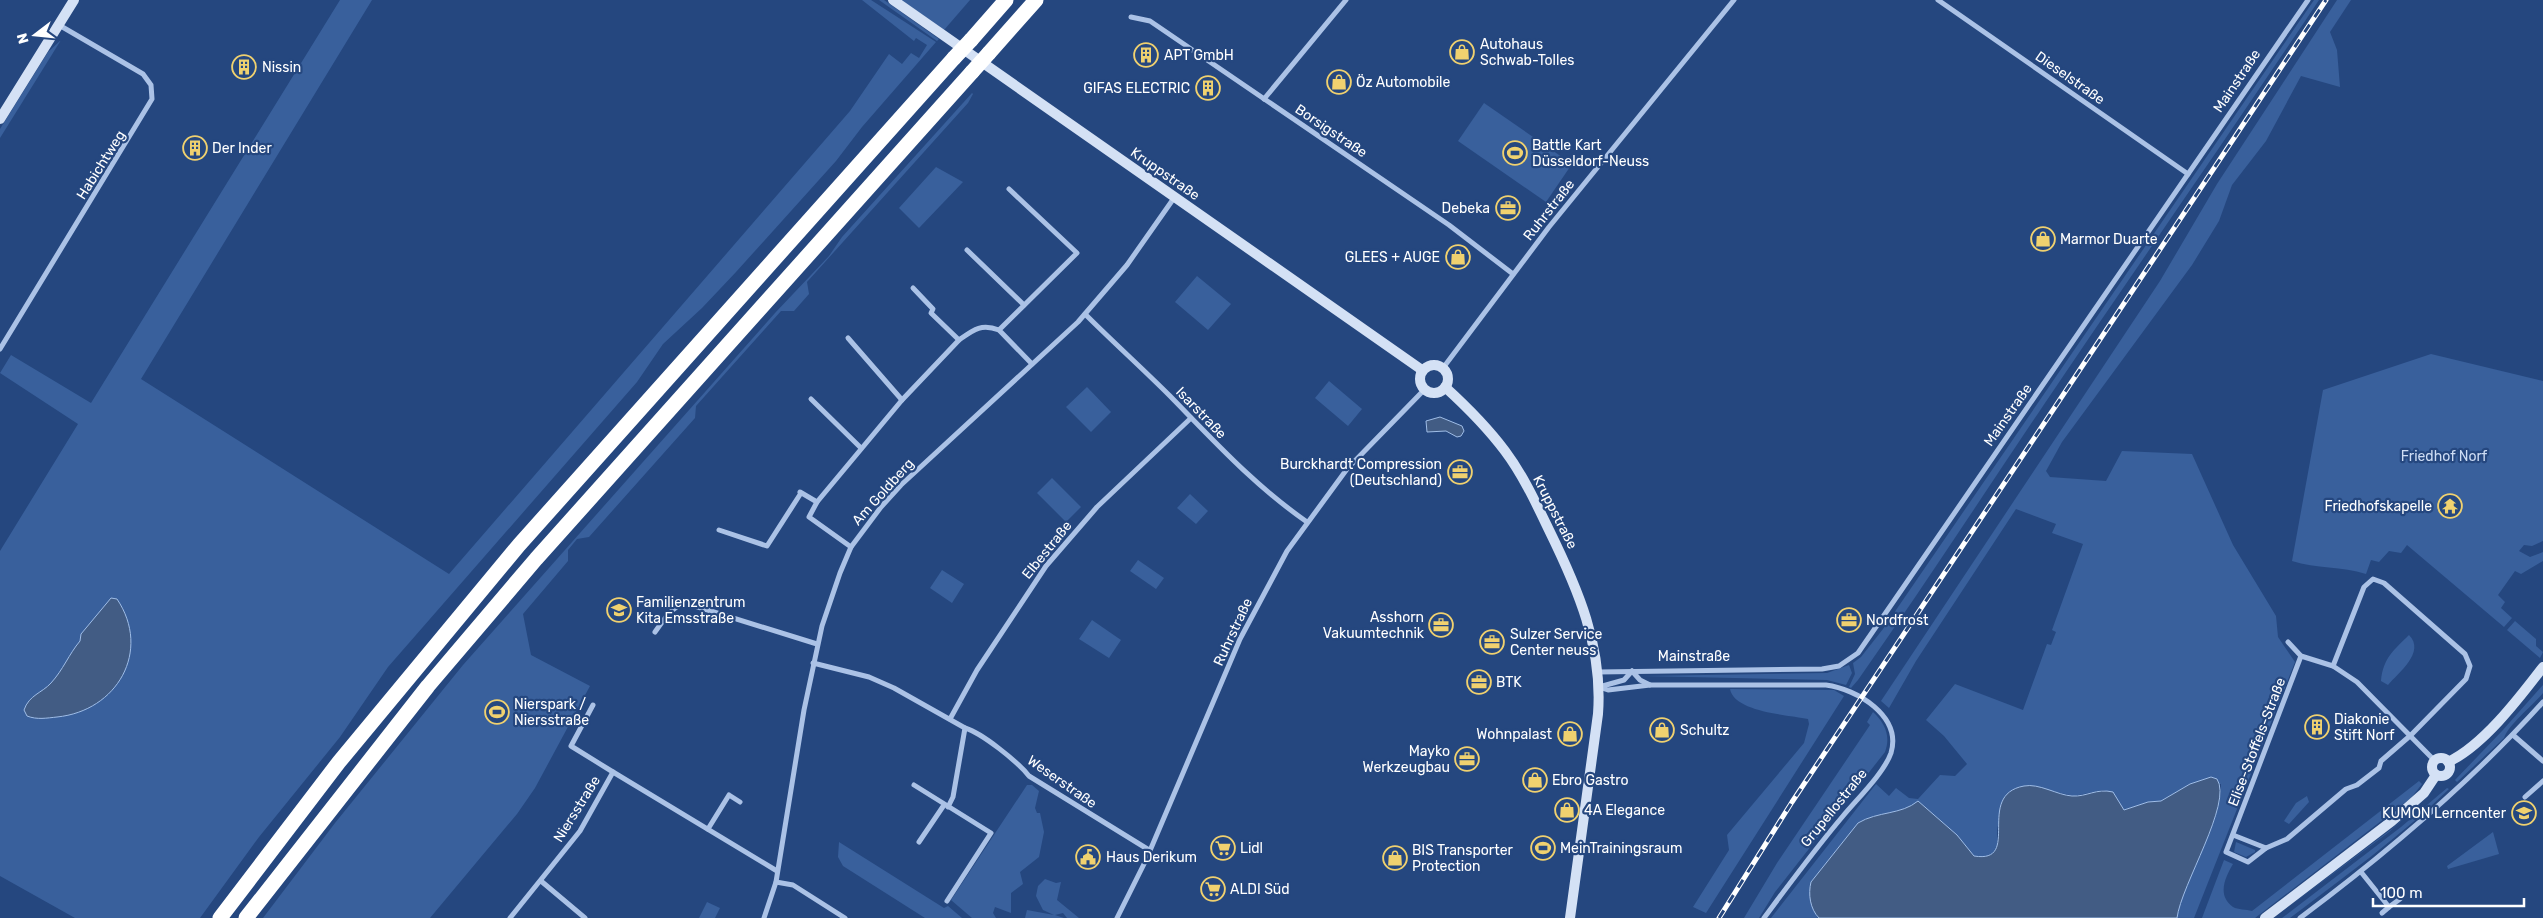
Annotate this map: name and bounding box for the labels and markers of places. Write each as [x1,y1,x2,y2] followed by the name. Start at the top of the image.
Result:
[1480,36,1574,69] place label: Autohaus Schwab-Tolles
[1449,39,1475,65] shop icon: Autohaus Schwab-Tolles
[1133,42,1159,68] building icon: APT GmbH
[1164,47,1234,64] place label: APT GmbH
[231,54,257,80] building icon: Nissin
[262,59,301,76] place label: Nissin
[1326,69,1352,95] shop icon: Öz Automobile
[1356,74,1450,91] place label: Öz Automobile
[1195,75,1221,101] building icon: GIFAS ELECTRIC
[1083,80,1190,97] place label: GIFAS ELECTRIC
[182,135,208,161] building icon: Der Inder
[1532,137,1649,170] place label: Battle Kart Düsseldorf-Neuss
[212,140,272,157] place label: Der Inder
[1502,140,1528,166] sports icon: Battle Kart Düsseldorf-Neuss
[1495,195,1521,221] office icon: Debeka
[1442,200,1490,217] place label: Debeka
[2030,226,2056,252] shop icon: Marmor Duarte
[2060,231,2158,248] place label: Marmor Duarte
[1445,244,1471,270] shop icon: GLEES + AUGE
[1345,249,1440,266] place label: GLEES + AUGE
[1280,456,1442,489] place label: Burckhardt Compression (Deutschland)
[1447,459,1473,485] office icon: Burckhardt Compression (Deutschland)
[2437,493,2463,519] temple icon: Friedhofskapelle
[2325,498,2432,515] place label: Friedhofskapelle
[636,594,745,627] place label: Familienzentrum Kita Emsstraße
[606,597,632,623] school or university icon: Familienzentrum Kita Emsstraße
[1836,607,1862,633] office icon: Nordfrost
[1323,609,1425,642] place label: Asshorn Vakuumtechnik
[1428,612,1454,638] office icon: Asshorn Vakuumtechnik
[1866,612,1929,629] place label: Nordfrost
[1510,626,1603,659] place label: Sulzer Service Center neuss
[1479,629,1505,655] office icon: Sulzer Service Center neuss
[1466,669,1492,695] office icon: BTK
[1496,674,1522,691] place label: BTK
[514,696,589,729] place label: Nierspark / Niersstraße
[484,699,510,725] sports icon: Nierspark / Niersstraße
[2334,711,2395,744] place label: Diakonie Stift Norf
[2304,714,2330,740] building icon: Diakonie Stift Norf
[1649,717,1675,743] shop icon: Schultz
[1557,721,1583,747] shop icon: Wohnpalast
[1680,722,1729,739] place label: Schultz
[1476,726,1553,743] place label: Wohnpalast
[1363,743,1450,776] place label: Mayko Werkzeugbau
[1454,746,1480,772] office icon: Mayko Werkzeugbau
[1522,767,1548,793] shop icon: Ebro Gastro
[1552,772,1629,789] place label: Ebro Gastro
[1554,797,1580,823] shop icon: 4A Elegance
[2511,800,2537,826] school or university icon: KUMON Lerncenter
[1584,802,1665,819] place label: 4A Elegance
[2382,805,2507,822] place label: KUMON Lerncenter
[1210,835,1236,861] supermarket icon: Lidl
[1530,835,1556,861] sports icon: MeinTrainingsraum
[1240,840,1263,857] place label: Lidl
[1560,840,1682,857] place label: MeinTrainingsraum
[1412,842,1513,875] place label: BIS Transporter Protection
[1075,844,1101,870] public building icon: Haus Derikum
[1382,845,1408,871] shop icon: BIS Transporter Protection
[1106,849,1197,866] place label: Haus Derikum
[1200,876,1226,902] supermarket icon: ALDI Süd
[1230,881,1290,898] place label: ALDI Süd

